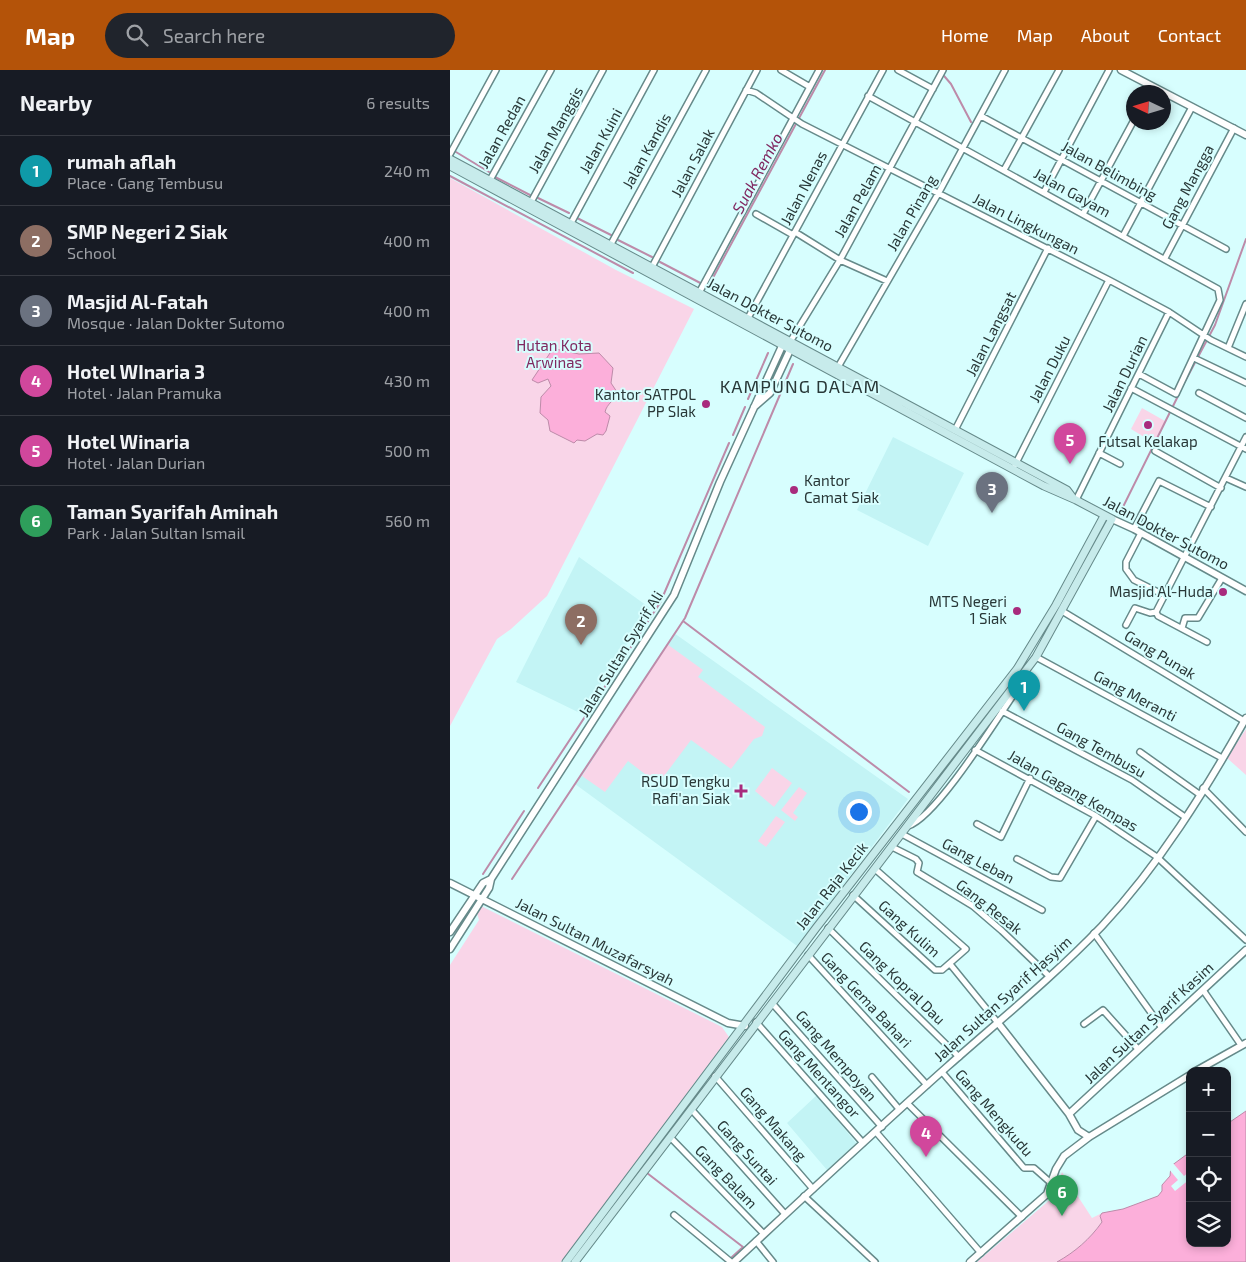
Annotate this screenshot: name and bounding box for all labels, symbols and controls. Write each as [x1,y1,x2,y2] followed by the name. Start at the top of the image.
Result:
[105,13,455,58] search box
[25,21,75,50] text: Map
[123,21,151,49] icon: search
[163,24,265,47] text: Search here
[941,24,989,46] text: Home
[1017,24,1053,46] text: Map
[1081,24,1130,46] text: About
[1158,24,1221,46] text: Contact
[524,83,586,176] street label: Jalan Manggis
[1126,85,1171,130] north arrow
[20,90,92,115] text: Nearby
[474,92,529,171] street label: Jalan Redan
[366,93,430,112] text: 6 results
[575,105,625,176] street label: Jalan Kuini
[618,109,674,192] street label: Jalan Kandis
[667,125,718,200] street label: Jalan Salak
[727,129,786,216] water label: Suak Remko
[1059,137,1161,204] street label: Jalan Belimbing
[1157,141,1217,232] street label: Gang Mangga
[776,147,830,228] street label: Jalan Nenas
[67,150,176,173] text: rumah aflah
[33,161,39,180] text: 1
[384,161,430,180] text: 240 m
[830,161,885,240] street label: Jalan Pelam
[1031,164,1114,221] street label: Jalan Gayam
[882,171,940,254] street label: Jalan Pinang
[67,173,223,192] text: Place · Gang Tembusu
[970,189,1083,258] street label: Jalan Lingkungan
[67,220,228,243] text: SMP Negeri 2 Siak
[31,231,41,250] text: 2
[383,231,430,250] text: 400 m
[67,243,116,262] text: School
[704,273,836,355] street label: Jalan Dokter Sutomo
[961,288,1019,379] street label: Jalan Langsat
[67,290,208,313] text: Masjid Al-Fatah
[31,301,41,320] text: 3
[383,301,430,320] text: 400 m
[67,313,285,332] text: Mosque · Jalan Dokter Sutomo
[1025,332,1074,405] street label: Jalan Duku
[1098,332,1150,415] street label: Jalan Durian
[516,336,592,371] park label: Hutan Kota Arwinas
[67,360,205,383] text: Hotel WInaria 3
[31,371,41,390] text: 4
[384,371,430,390] text: 430 m
[720,375,880,397] district label: KAMPUNG DALAM
[67,383,222,402] text: Hotel · Jalan Pramuka
[595,385,696,420] place label: Kantor SATPOL PP SIak
[700,398,712,410] marker: Kantor SATPOL PP SIak
[1142,419,1154,431] marker: Futsal Kelakap
[1054,423,1086,464] pin: 5
[67,430,190,453] text: Hotel Winaria
[1098,432,1198,450] place label: Futsal Kelakap
[32,441,40,460] text: 5
[385,441,430,460] text: 500 m
[67,453,205,472] text: Hotel · Jalan Durian
[804,471,880,506] place label: Kantor Camat Siak
[976,472,1008,513] pin: 3
[788,484,800,496] marker: Kantor Camat Siak
[1100,491,1232,573] street label: Jalan Dokter Sutomo
[67,500,278,523] text: Taman Syarifah Aminah
[31,511,41,530] text: 6
[385,511,430,530] text: 560 m
[67,523,245,542] text: Park · Jalan Sultan Ismail
[1109,582,1213,601] place label: Masjid Al-Huda
[1217,586,1229,598] marker: Masjid Al-Huda
[574,587,666,720] street label: Jalan Sultan Syarif Ali
[929,592,1007,627] place label: MTS Negeri 1 Siak
[565,604,597,645] pin: 2
[1011,605,1023,617] marker: MTS Negeri 1 Siak
[1122,626,1200,683] street label: Gang Punak
[1091,666,1180,725] street label: Gang Meranti
[1008,670,1040,711] pin: 1
[1054,717,1149,781] street label: Gang Tembusu
[1005,746,1142,835] street label: Jalan Gagang Kempas
[641,772,730,807] place label: RSUD Tengku Rafi'an Siak
[734,784,748,798] marker: RSUD Tengku Rafi'an Siak
[846,799,872,825] your location
[939,834,1018,887] street label: Gang Leban
[791,838,872,933] street label: Jalan Raja Kecik
[953,875,1027,938] street label: Gang Resak
[513,893,678,989] street label: Jalan Sultan Muzafarsyah
[875,896,944,961] street label: Gang Kulim
[930,932,1075,1065] street label: Jalan Sultan Syarif Hasyim
[856,937,949,1028] street label: Gang Kopral Dau
[818,948,916,1051] street label: Gang Gema Bahari
[1080,958,1217,1087] street label: Jalan Sultan Syarif Kasim
[792,1006,881,1104] street label: Gang Mempoyan
[775,1025,864,1122] street label: Gang Mentangor
[952,1065,1038,1160] street label: Gang Mengkudu
[1186,1067,1231,1247] map controls
[1186,1067,1231,1112] button: +
[737,1083,811,1165] street label: Gang Makang
[1186,1112,1231,1157] button: −
[714,1116,782,1189] street label: Gang Suntai
[910,1116,942,1157] pin: 4
[692,1141,761,1212] street label: Gang Balam
[1186,1157,1231,1202] button: locate
[1046,1175,1078,1216] pin: 6
[1186,1202,1231,1247] button: layers

